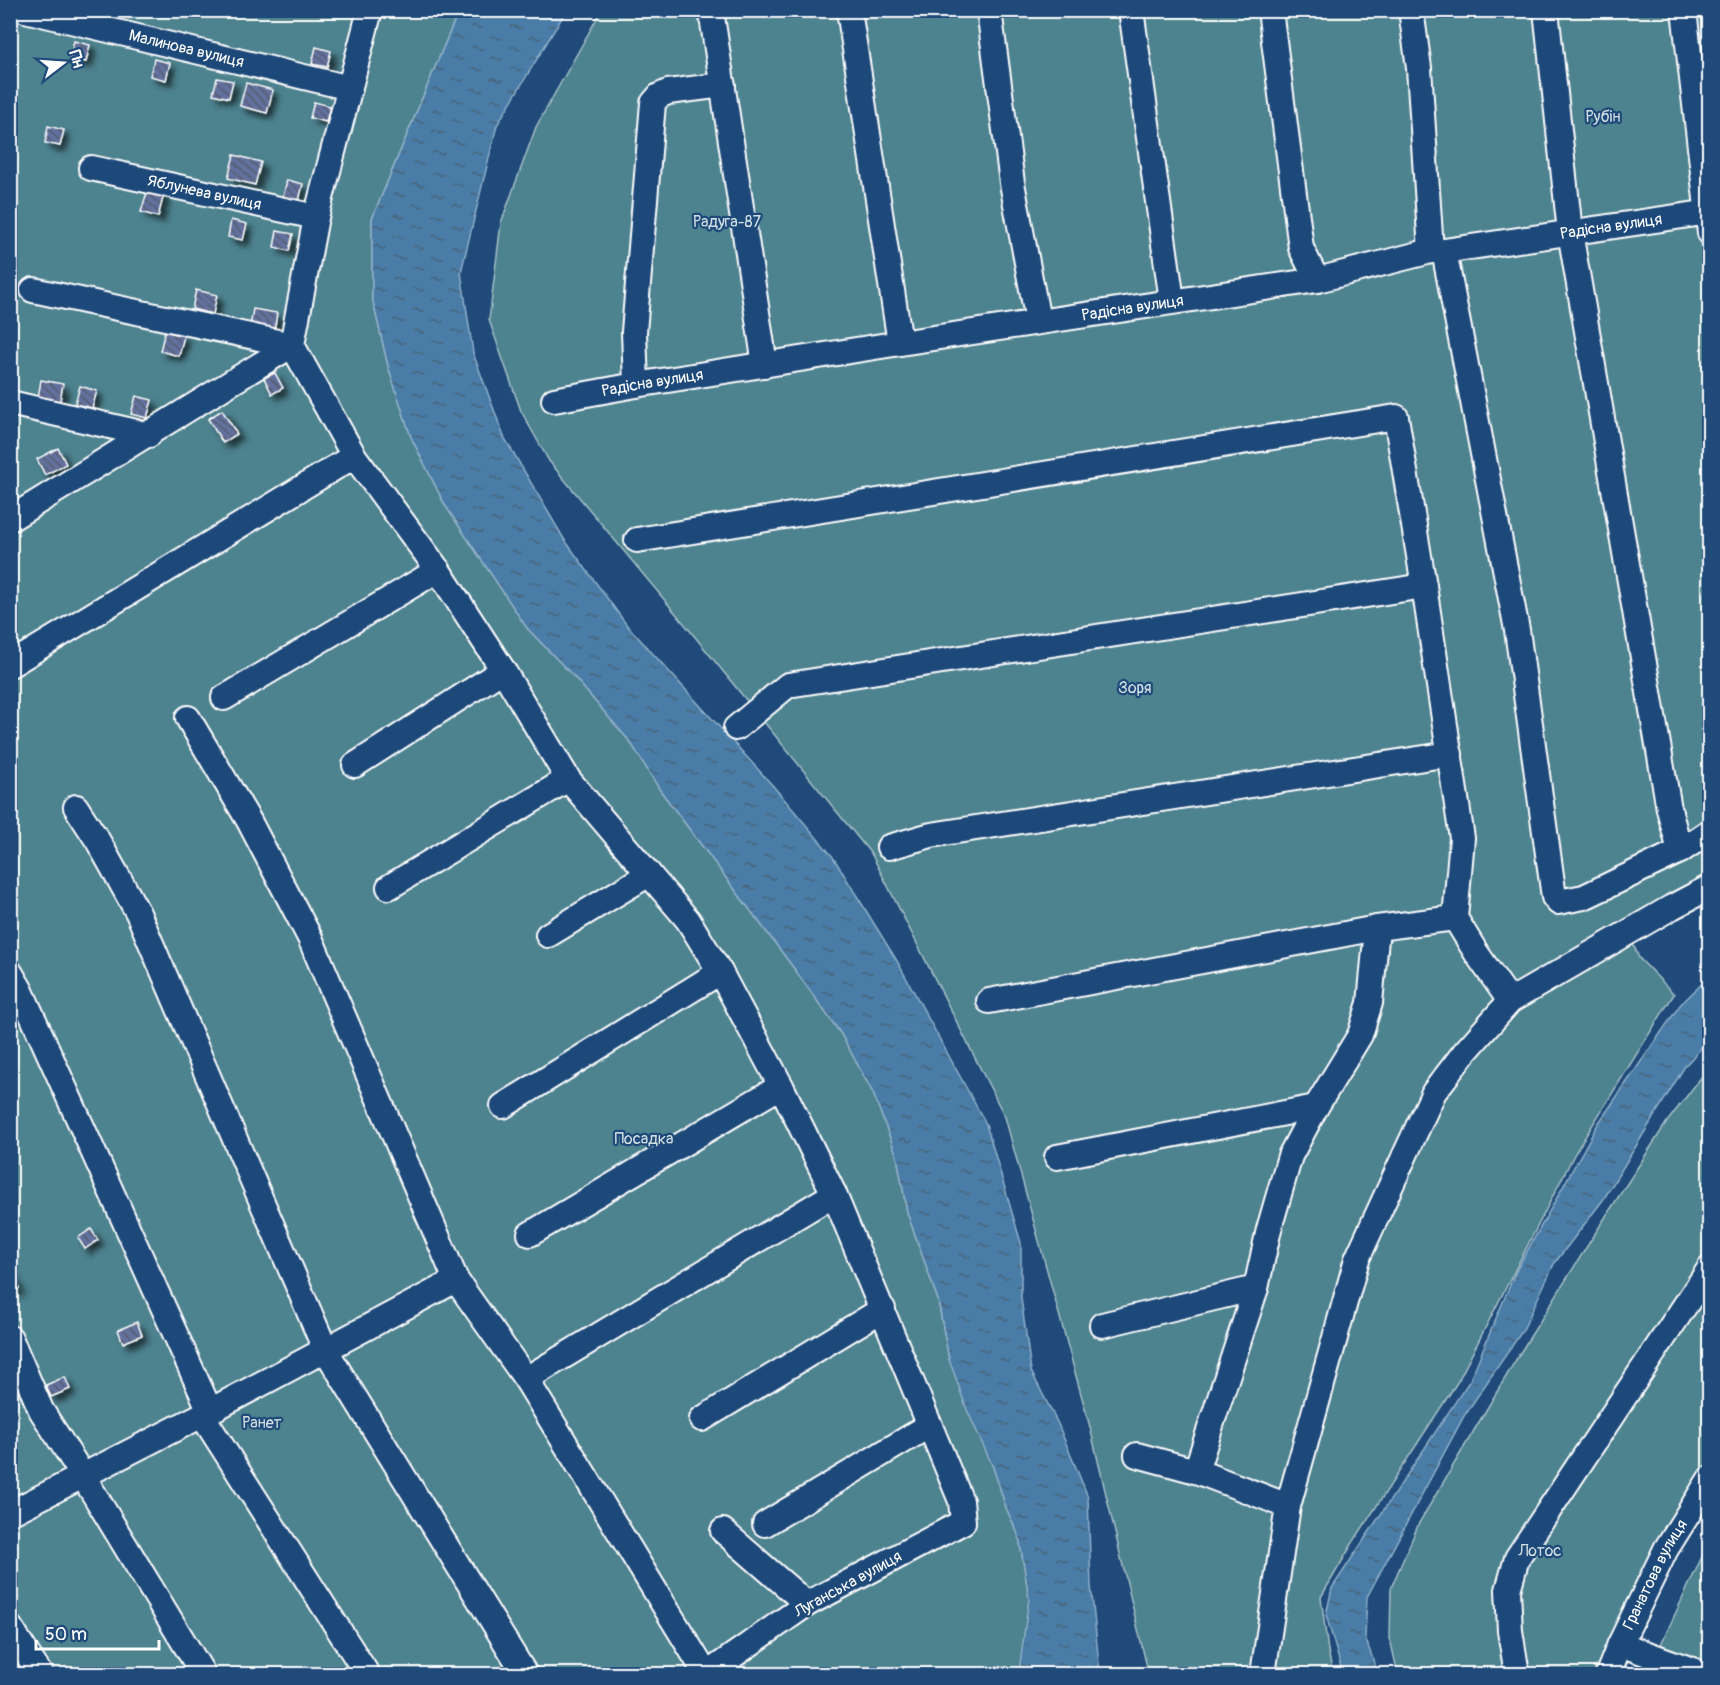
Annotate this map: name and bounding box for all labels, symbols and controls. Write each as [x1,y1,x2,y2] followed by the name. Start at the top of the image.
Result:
[127,25,246,72] street label: Малинова вулиця
[33,33,93,93] north arrow
[64,48,89,70] text: Пн
[1586,107,1620,127] park label: Рубін
[145,171,263,215] street label: Яблунева вулиця
[1559,209,1663,244] street label: Радісна вулиця
[693,212,762,232] park label: Радуга-87
[1080,290,1185,325] street label: Радісна вулиця
[600,364,705,401] street label: Радісна вулиця
[1118,678,1152,698] park label: Зоря
[614,1129,674,1149] park label: Посадка
[242,1413,282,1433] park label: Ранет
[1618,1516,1692,1633] street label: Гранатова вулиця
[1518,1541,1561,1561] park label: Лотос
[790,1546,905,1622] street label: Луганська вулиця
[36,1613,159,1651] scale bar
[45,1623,87,1646] text: 50 m

